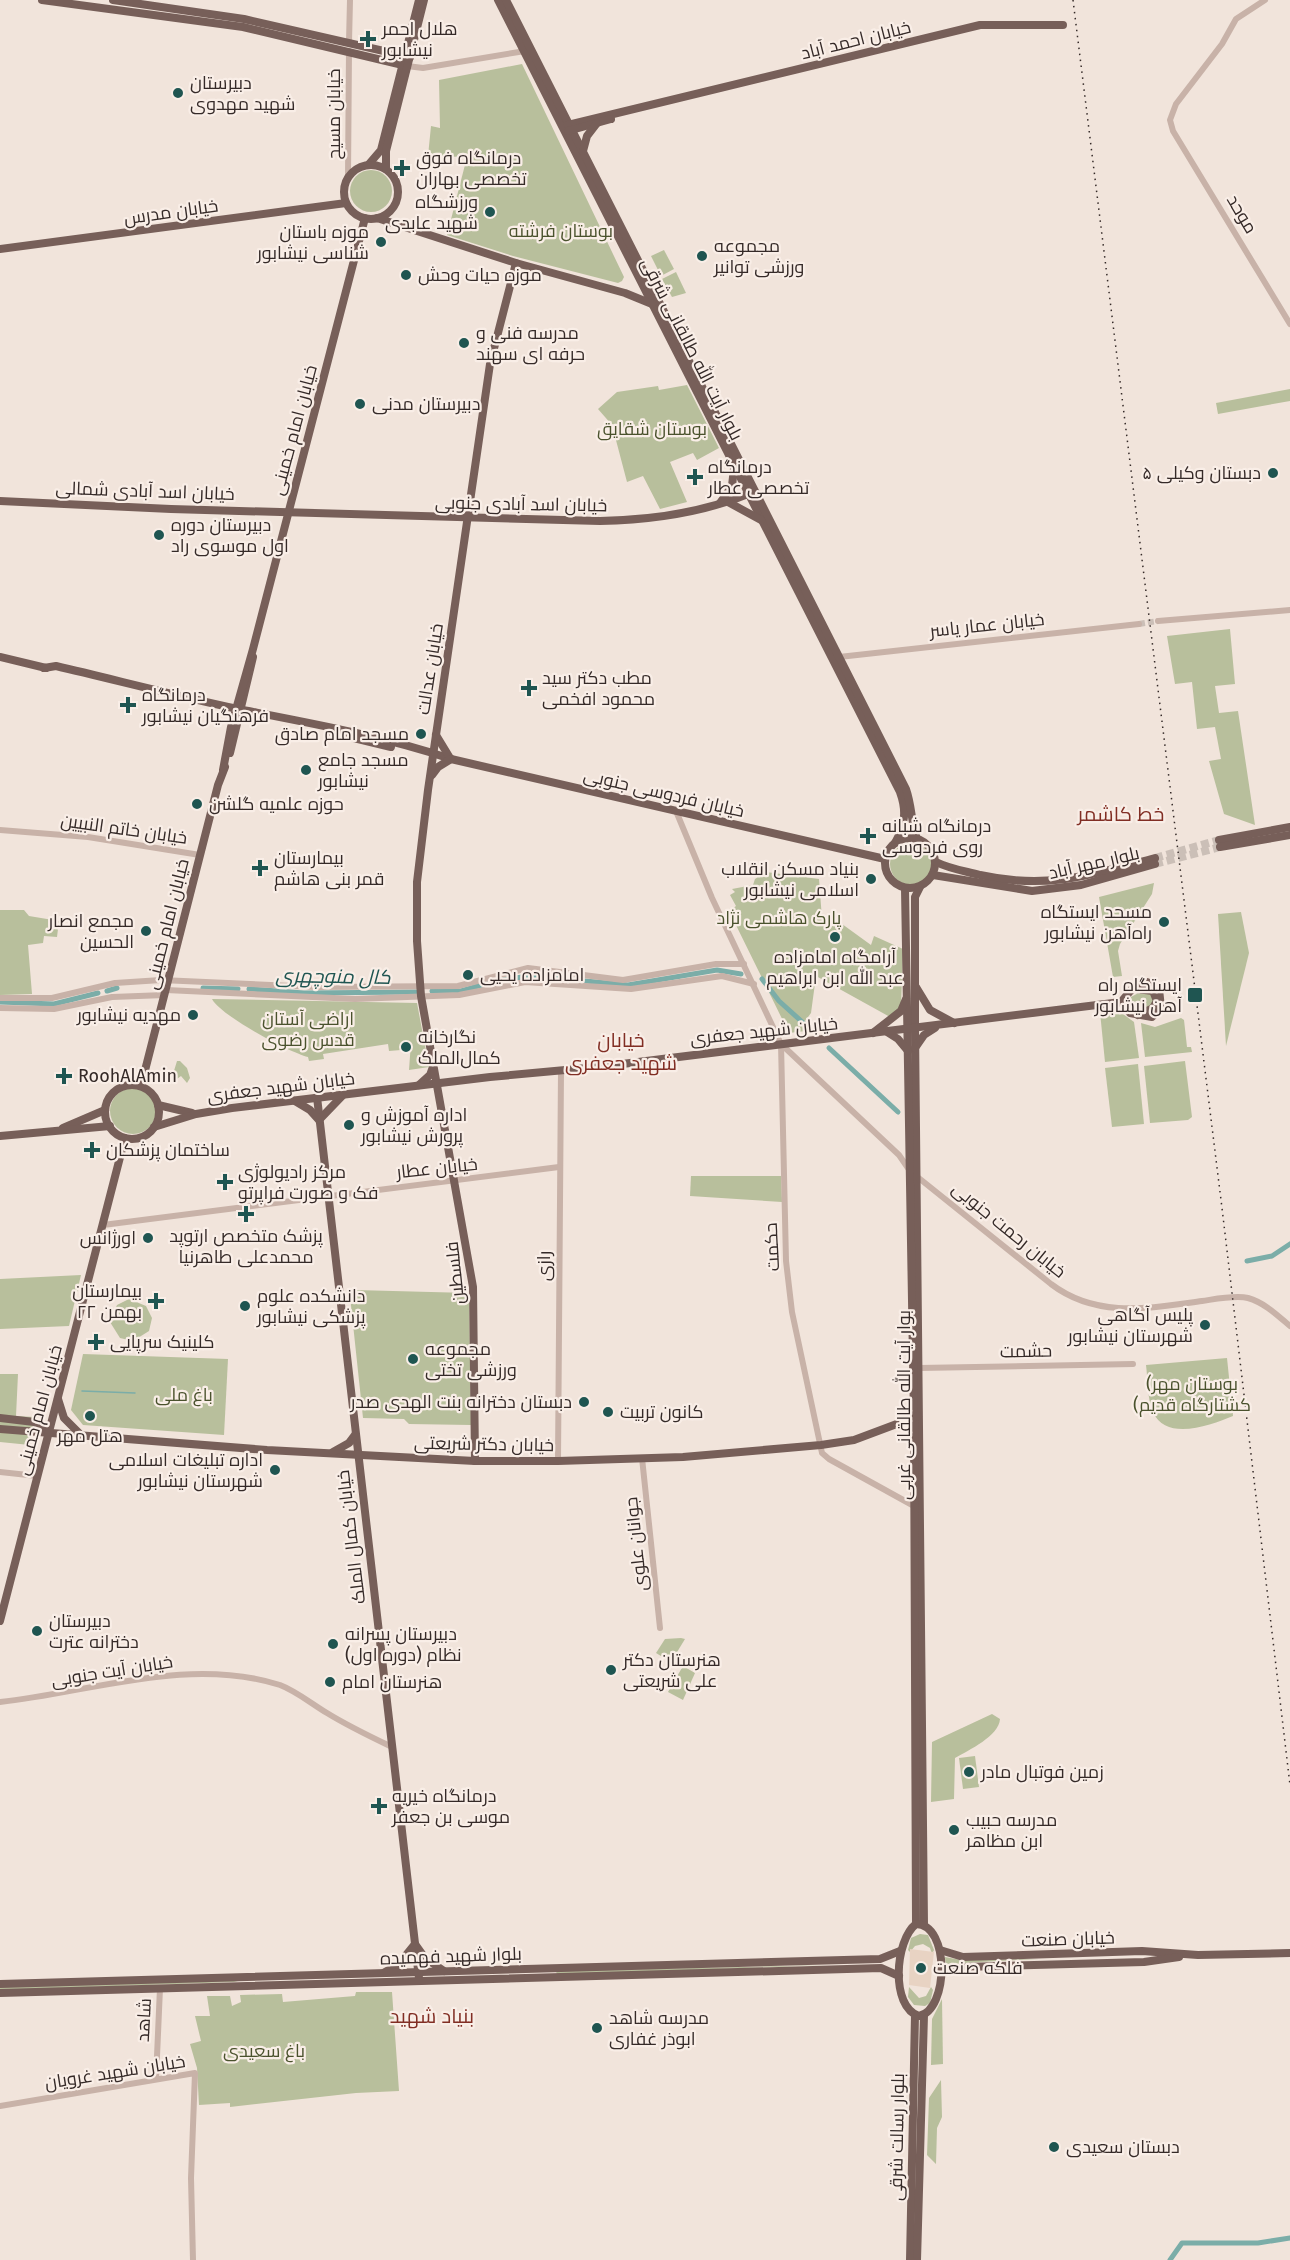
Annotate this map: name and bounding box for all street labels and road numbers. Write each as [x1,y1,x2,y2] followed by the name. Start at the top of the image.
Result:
[799,16,913,64] street label: خیابان احمد آباد
[323,68,346,160] street label: خیابان مسیح
[1222,191,1262,237] street label: موحد
[122,194,220,230] street label: خیابان مدرس
[636,254,749,444] street label: بلوار آیت الله طالقانی شرقی
[266,363,323,498] street label: خیابان امام خمینی
[55,477,235,505] street label: خیابان اسد آبادی شمالی
[435,491,607,517] street label: خیابان اسد آبادی جنوبی
[928,608,1045,642] street label: خیابان عمار یاسر
[412,622,448,716] street label: خیابان عدالت
[581,764,747,822] street label: خیابان فردوسی جنوبی
[59,809,189,850] street label: خیابان خاتم النبیین
[1047,842,1141,884] street label: بلوار مهر آباد
[140,856,195,992] street label: خیابان امام خمینی
[689,1012,839,1050] street label: خیابان شهید جعفری
[206,1067,356,1107] street label: خیابان شهید جعفری
[394,1153,479,1183] street label: خیابان عطار
[948,1177,1070,1283] street label: خیابان رحمت جنوبی
[760,1222,784,1272] street label: حکمت
[441,1240,469,1306] street label: فلسطین
[533,1251,555,1281] street label: رازی
[892,1310,915,1500] street label: بوار آیت الله طالقانی غربی
[1000,1340,1052,1362] street label: حشمت
[11,1343,68,1478] street label: خیابان امام خمینی
[414,1432,554,1456] street label: خیابان دکتر شریعتی
[332,1469,370,1605] street label: خیابان کمال الملک
[620,1496,652,1592] street label: جوانان علوی
[50,1651,174,1691] street label: خیابان آیت جنوبی
[1021,1926,1115,1952] street label: خیابان صنعت
[380,1943,522,1969] street label: بلوار شهید فهمیده
[132,1997,156,2043] street label: شاهد
[43,2050,187,2094] street label: خیابان شهید غرویان
[885,2073,909,2201] street label: بلوار رسالت شرقی

